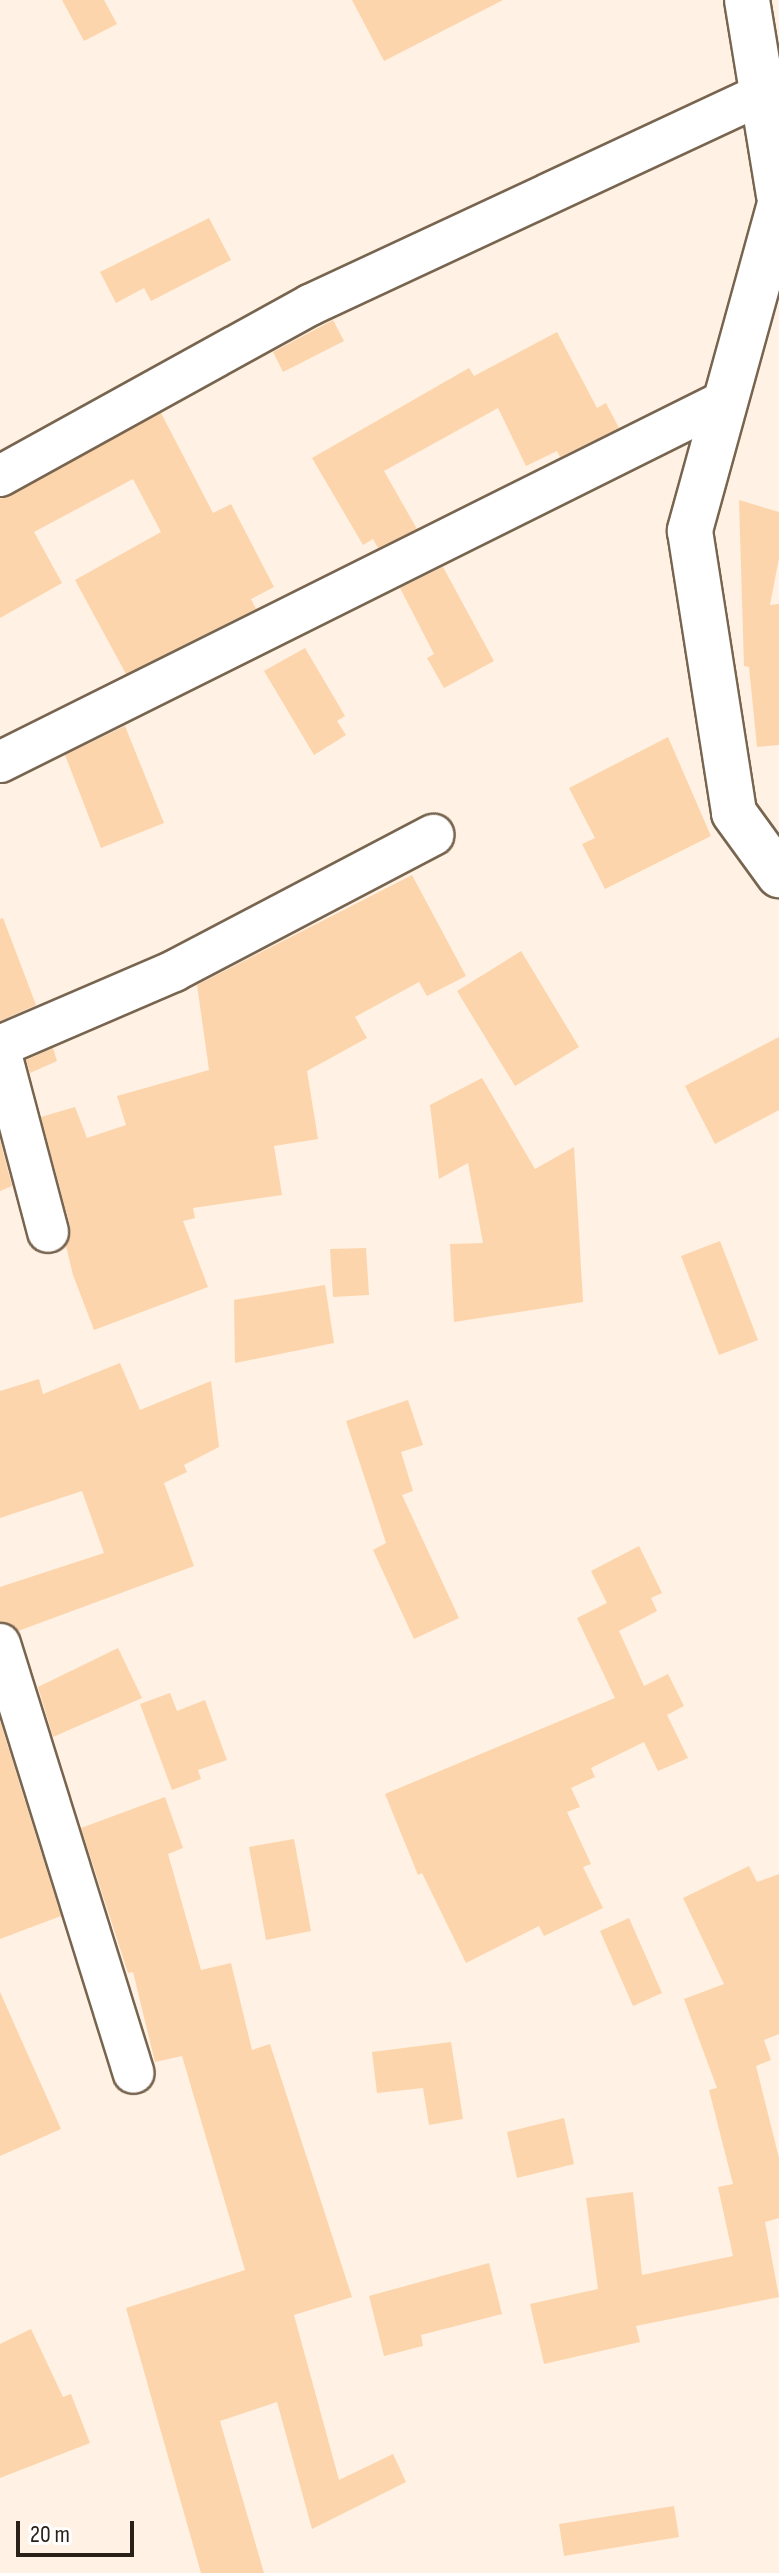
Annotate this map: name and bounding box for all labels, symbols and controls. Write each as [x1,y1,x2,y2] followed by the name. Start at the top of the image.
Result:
[20,2505,138,2555] scale bar
[30,2520,70,2549] text: 20 m

